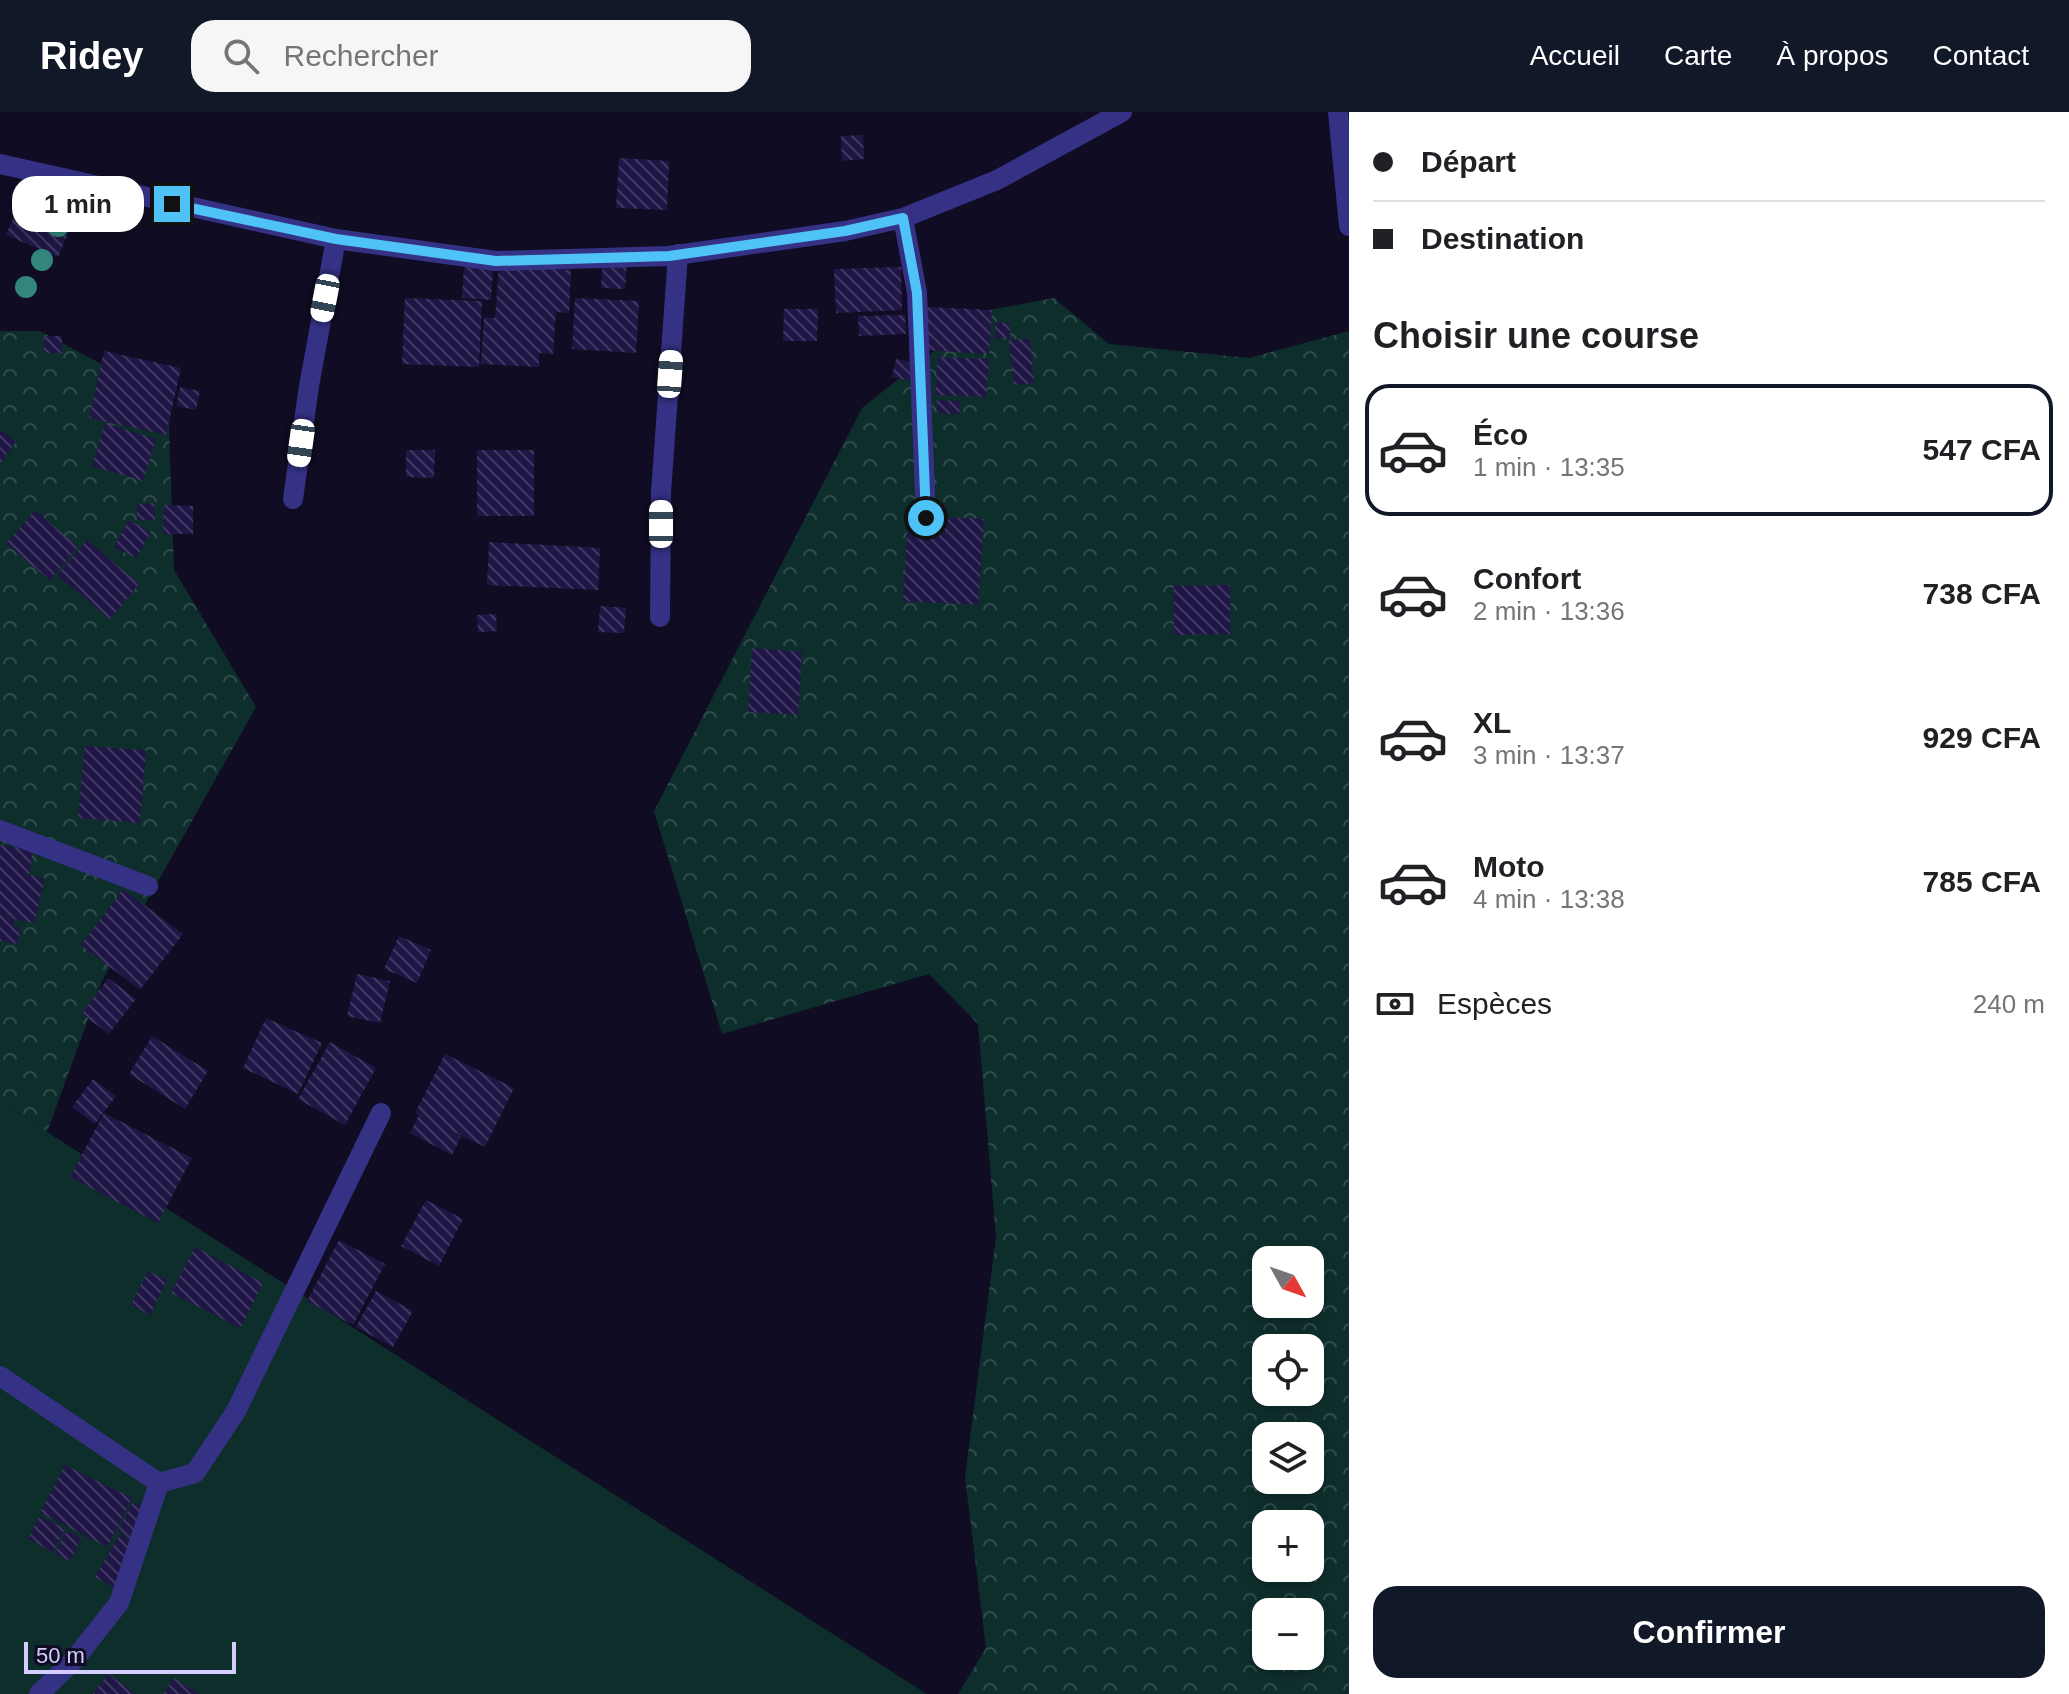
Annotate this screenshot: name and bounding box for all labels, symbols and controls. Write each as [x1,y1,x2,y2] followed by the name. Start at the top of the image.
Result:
[191,20,751,92] search box
[219,34,263,78] icon: search
[40,35,143,77] text: Ridey
[283,39,439,72] text: Rechercher
[1530,40,1620,71] text: Accueil
[1664,40,1732,71] text: Carte
[1776,40,1889,71] text: À propos
[1933,40,2029,71] text: Contact
[1421,145,1516,178] text: Départ
[12,176,144,232] callout: 1 min
[154,186,190,222] route end
[44,189,112,219] text: 1 min
[1421,222,1584,255] text: Destination
[309,272,341,324] car
[1373,315,1699,356] text: Choisir une course
[656,349,684,399] car
[1377,414,1449,486] icon: car
[286,418,316,468] car
[1473,418,1528,451] text: Éco
[1923,433,2041,466] text: 547 CFA
[1473,452,1625,482] text: 1 min · 13:35
[649,500,673,548] car
[908,500,944,536] route start
[1377,558,1449,630] icon: car
[1473,562,1581,595] text: Confort
[1923,577,2041,610] text: 738 CFA
[1473,596,1625,626] text: 2 min · 13:36
[1377,702,1449,774] icon: car
[1473,706,1511,739] text: XL
[1923,721,2041,754] text: 929 CFA
[1473,740,1625,770] text: 3 min · 13:37
[1377,846,1449,918] icon: car
[1473,850,1545,883] text: Moto
[1923,865,2041,898] text: 785 CFA
[1473,884,1625,914] text: 4 min · 13:38
[1373,982,1417,1026] icon: cash
[1437,987,1552,1020] text: Espèces
[1973,989,2045,1019] text: 240 m
[1252,1246,1324,1318] north arrow
[1252,1246,1324,1670] map controls
[1252,1334,1324,1406] button: locate
[1252,1422,1324,1494] button: layers
[1252,1510,1324,1582] button: +
[1373,1586,2045,1678] button: Confirmer
[1252,1598,1324,1670] button: −
[24,1638,236,1674] scale bar
[36,1643,85,1668] text: 50 m

